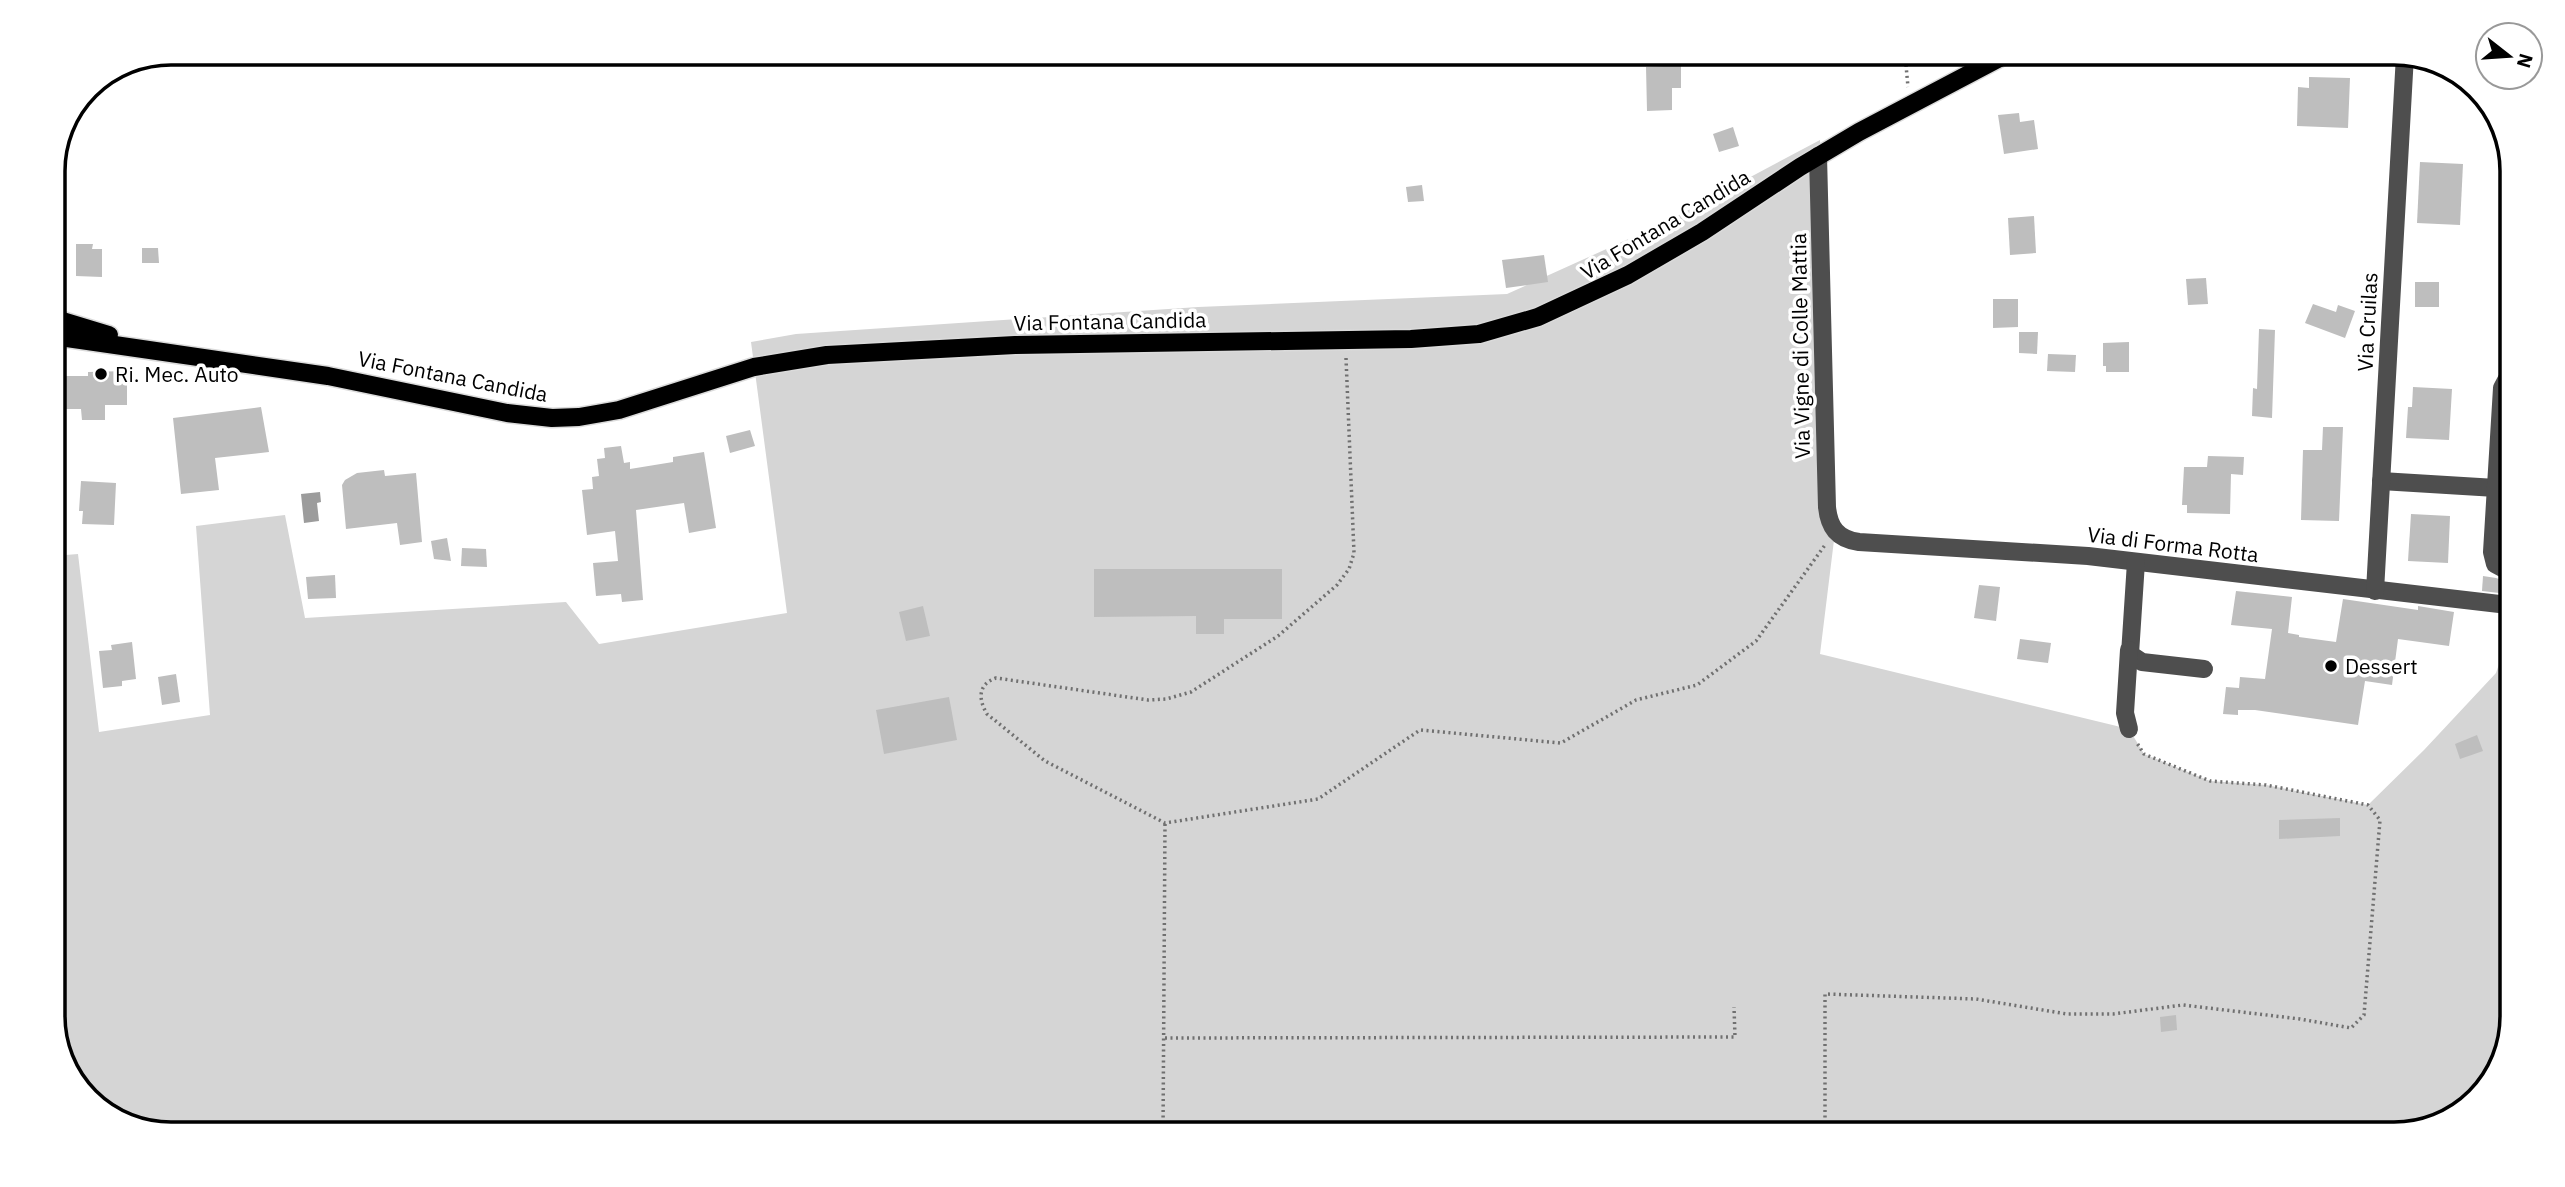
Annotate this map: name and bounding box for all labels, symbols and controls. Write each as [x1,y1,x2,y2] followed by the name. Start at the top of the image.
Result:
[2474,21,2544,91] north arrow
[2512,51,2539,71] text: N
[1575,162,1755,286] street label: Via Fontana Candida
[1784,233,1816,459] street label: Via Vigne di Colle Mattia
[2350,272,2384,372] street label: Via Cruilas
[1013,305,1207,337] street label: Via Fontana Candida
[356,344,550,408] street label: Via Fontana Candida
[115,360,239,388] place label: Ri. Mec. Auto
[93,366,109,382] marker: Ri. Mec. Auto
[2086,520,2260,568] street label: Via di Forma Rotta
[2345,652,2418,680] place label: Dessert
[2323,658,2339,674] marker: Dessert

